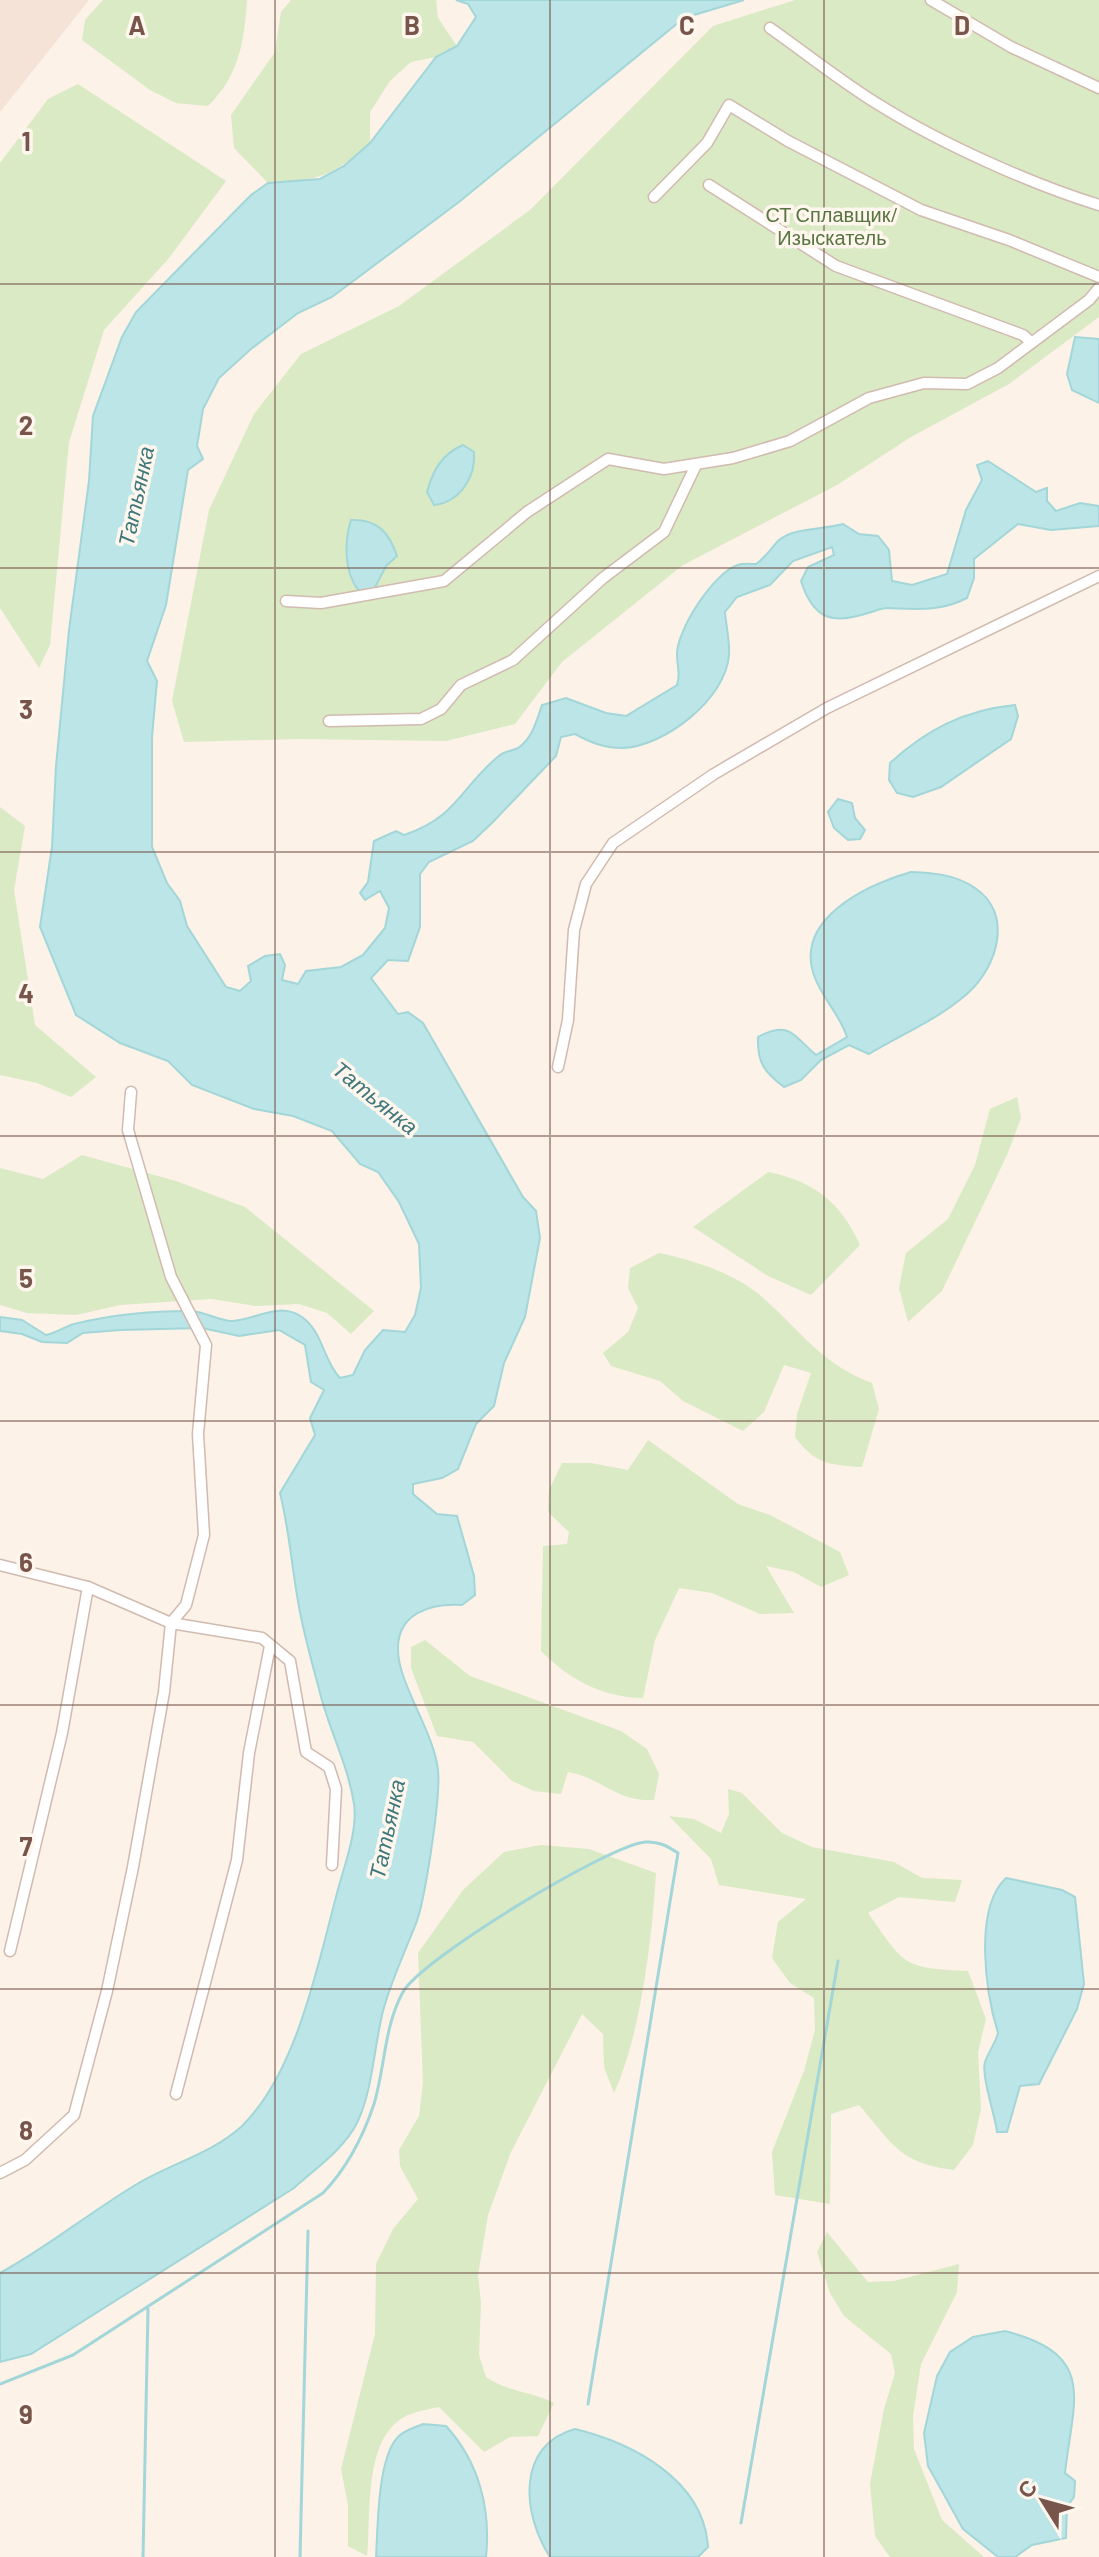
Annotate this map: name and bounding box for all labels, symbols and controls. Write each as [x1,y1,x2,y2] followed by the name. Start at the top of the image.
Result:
[128,9,146,40] text: A
[404,9,420,40] text: B
[679,9,695,40] text: C
[954,9,970,40] text: D
[21,125,31,156] text: 1
[765,202,899,249] park label: СТ Сплавщик/ Изыскатель
[19,409,33,440] text: 2
[112,444,158,548] water label: Татьянка
[19,693,33,724] text: 3
[18,977,34,1008] text: 4
[328,1055,424,1139] water label: Татьянка
[19,1262,33,1293] text: 5
[19,1546,33,1577] text: 6
[363,1777,409,1881] water label: Татьянка
[20,1830,33,1861] text: 7
[19,2114,33,2145] text: 8
[19,2398,33,2429] text: 9
[1003,2461,1083,2541] north arrow
[1011,2474,1041,2503] text: С

